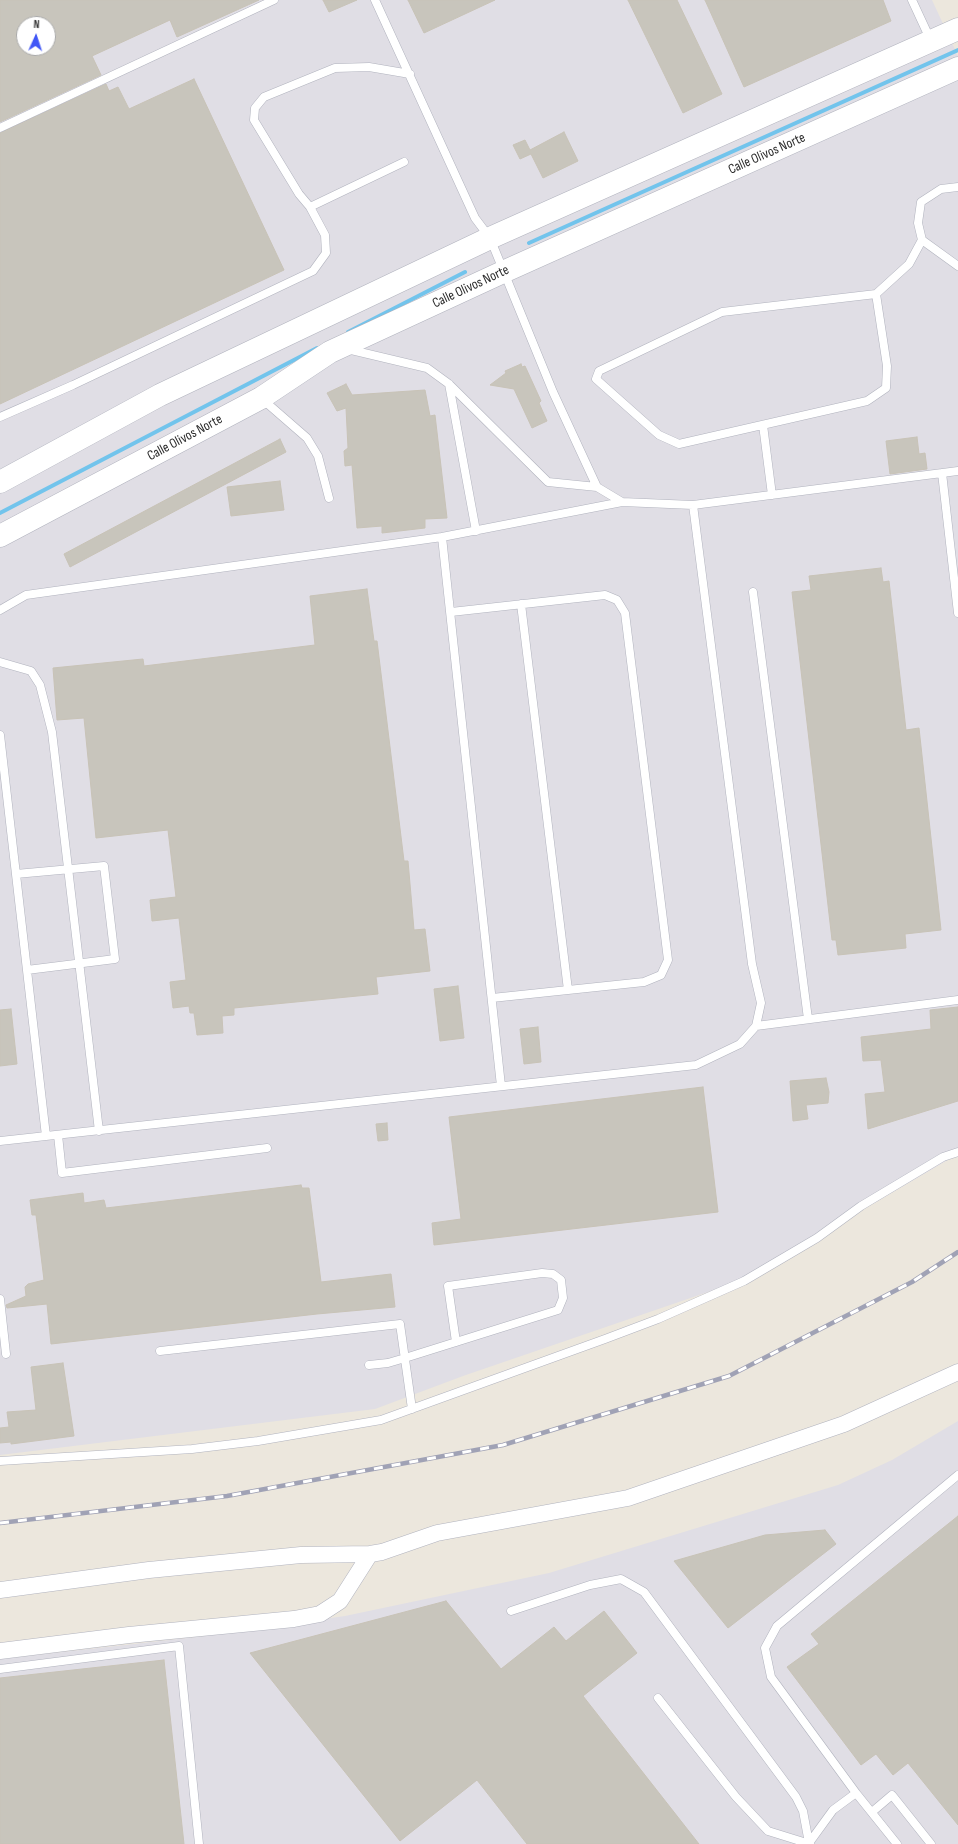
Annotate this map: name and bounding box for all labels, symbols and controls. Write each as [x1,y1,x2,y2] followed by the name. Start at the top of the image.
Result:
[16,16,56,56] north arrow
[33,18,40,31] text: N
[726,130,808,178] street label: Calle Olivos Norte
[430,262,512,312] street label: Calle Olivos Norte
[145,411,225,465] street label: Calle Olivos Norte

